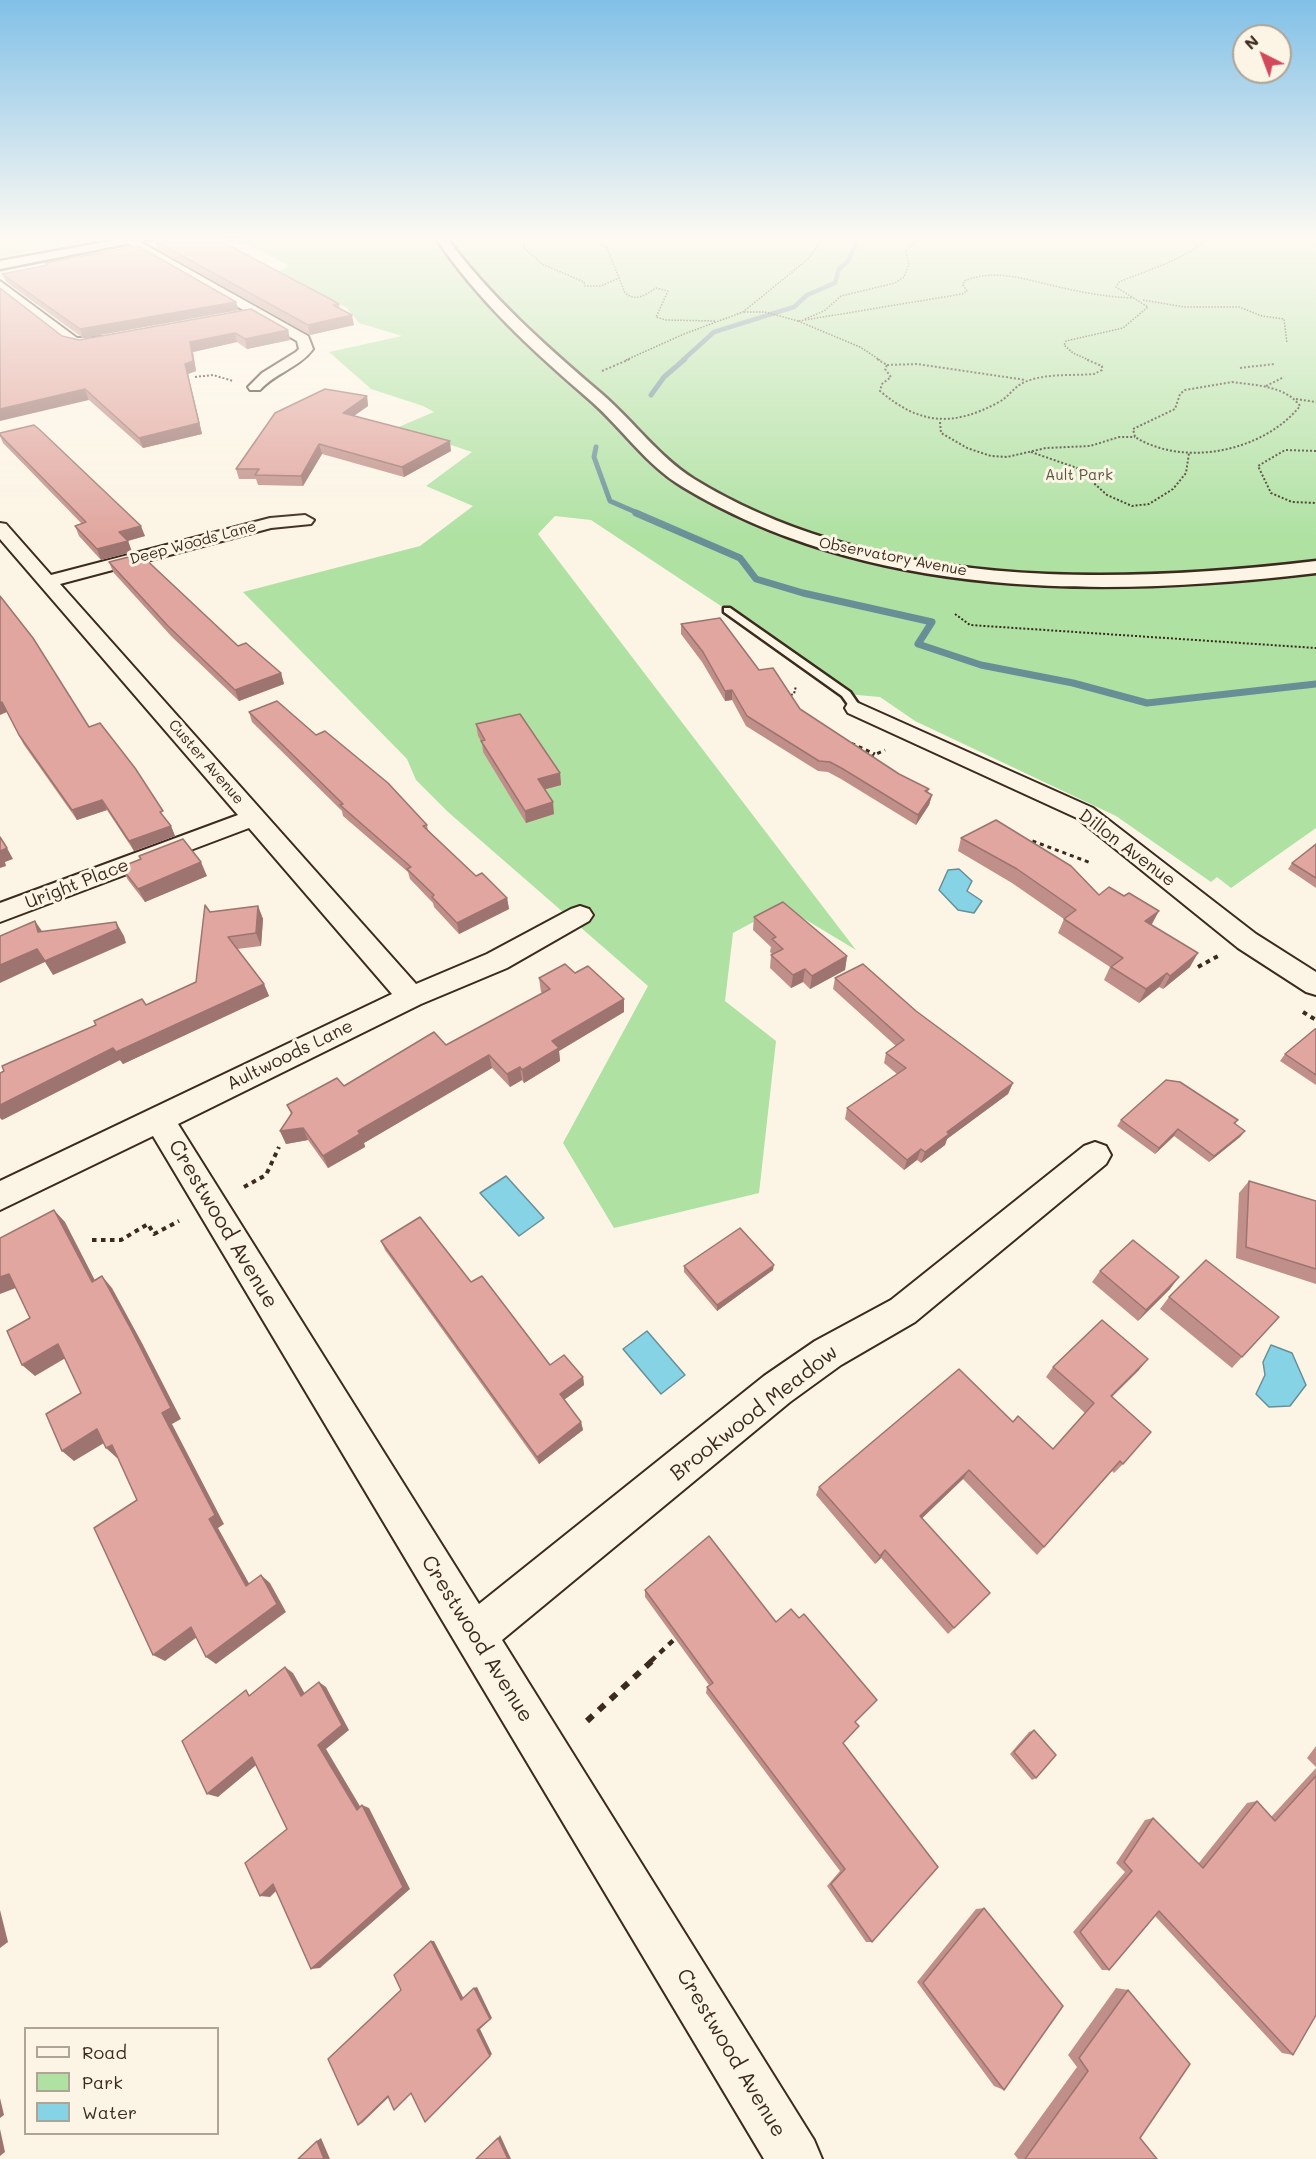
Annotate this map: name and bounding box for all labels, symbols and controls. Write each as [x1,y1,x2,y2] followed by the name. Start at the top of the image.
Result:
[1232,24,1292,84] north arrow
[1239,30,1263,54] text: N
[1045,466,1113,484] park label: Ault Park
[128,517,258,569] street label: Deep Woods Lane
[817,534,969,580] street label: Observatory Avenue
[164,716,248,808] street label: Custer Avenue
[1074,805,1180,891] street label: Dillon Avenue
[22,854,132,914] street label: Uright Place
[223,1015,357,1095] street label: Aultwoods Lane
[163,1135,283,1313] street label: Crestwood Avenue
[665,1340,843,1486] street label: Brookwood Meadow
[415,1551,539,1727] street label: Crestwood Avenue
[671,1964,791,2142] street label: Crestwood Avenue
[24,2027,219,2135] legend
[82,2040,127,2064] text: Road
[82,2070,123,2094] text: Park
[82,2100,137,2124] text: Water

